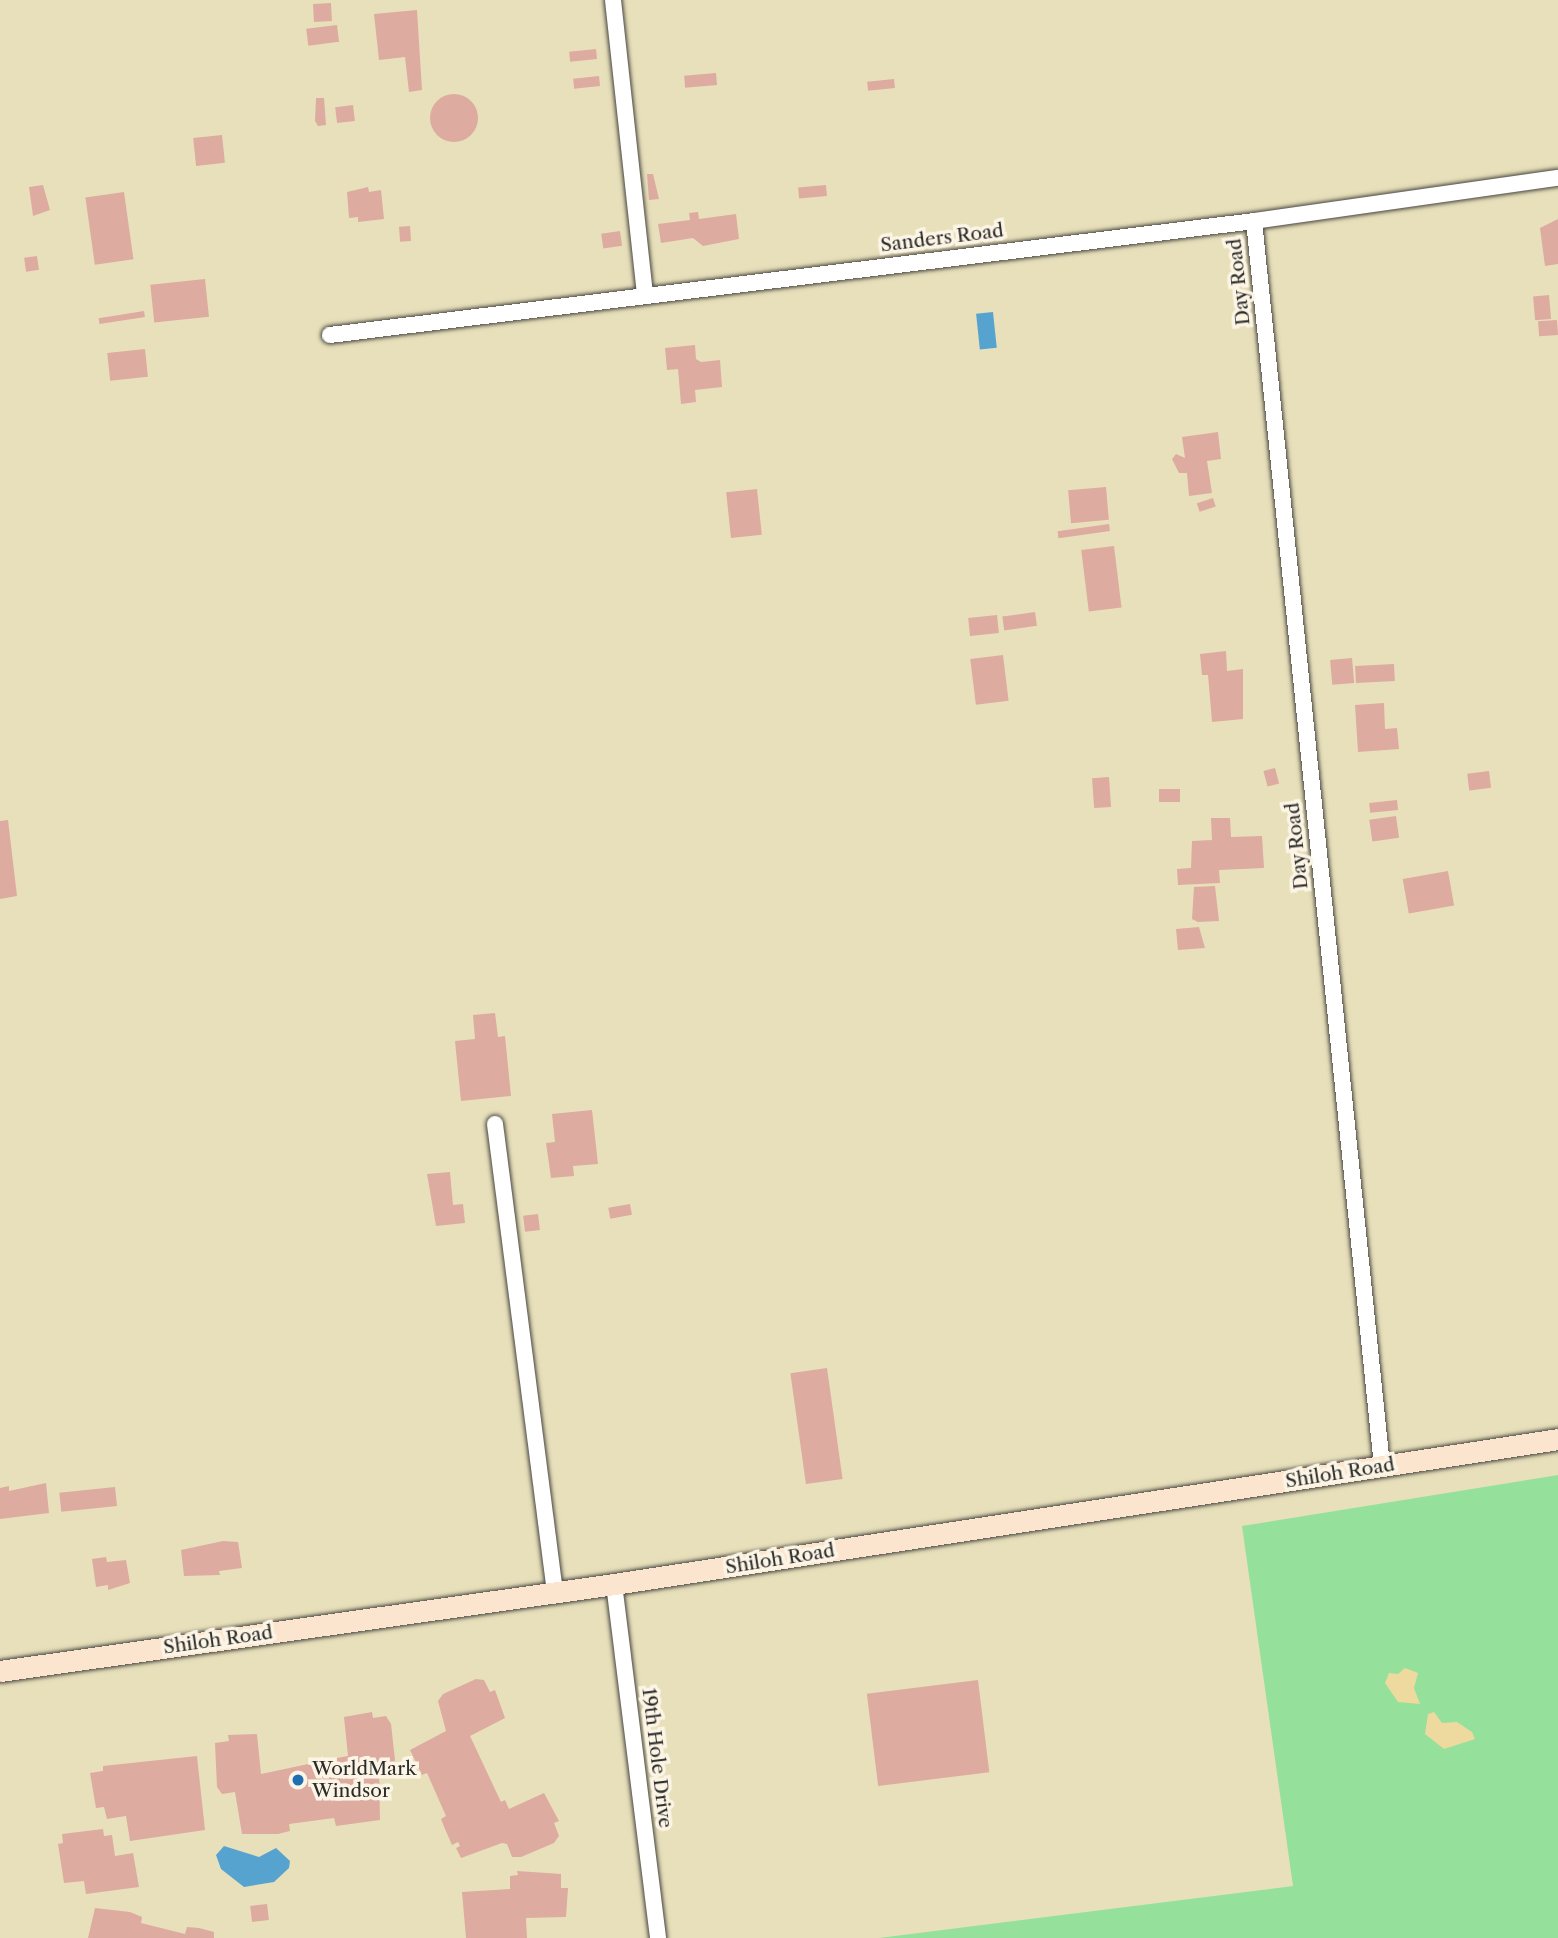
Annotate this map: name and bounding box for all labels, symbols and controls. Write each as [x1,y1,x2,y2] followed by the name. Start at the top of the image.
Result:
[879,219,1005,257] street label: Sanders Road
[1223,237,1255,327] street label: Day Road
[1281,801,1313,891] street label: Day Road
[1284,1453,1396,1493] street label: Shiloh Road
[724,1539,836,1579] street label: Shiloh Road
[162,1621,274,1659] street label: Shiloh Road
[637,1687,677,1829] street label: 19th Hole Drive
[312,1758,416,1802] place label: WorldMark Windsor
[290,1772,306,1788] marker: WorldMark Windsor

